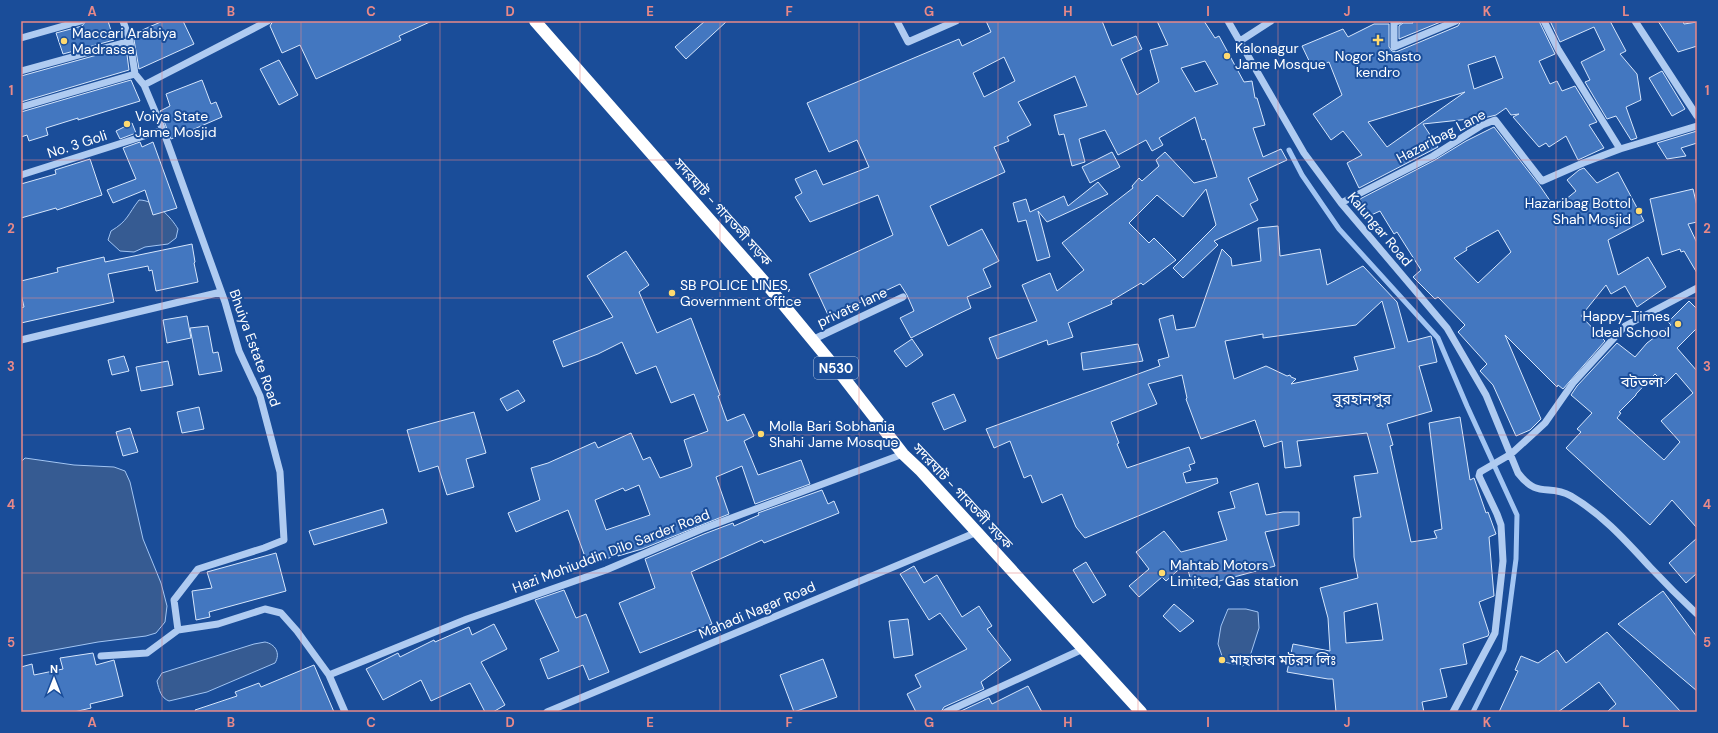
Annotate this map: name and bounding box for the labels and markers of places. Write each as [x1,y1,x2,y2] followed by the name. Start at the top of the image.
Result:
[72,24,176,58] place label: Maccari Arabiya Madrassa
[1372,34,1384,46] marker: Nogor Shasto kendro
[59,36,69,46] marker: Maccari Arabiya Madrassa
[1235,39,1326,73] place label: Kalonagur Jame Mosque
[1335,47,1421,81] place label: Nogor Shasto kendro
[1222,51,1232,61] marker: Kalonagur Jame Mosque
[135,107,216,141] place label: Voiya State Jame Mosjid
[122,119,132,129] marker: Voiya State Jame Mosjid
[1525,194,1631,228] place label: Hazaribag Bottol Shah Mosjid
[1634,206,1644,216] marker: Hazaribag Bottol Shah Mosjid
[680,276,801,310] place label: SB POLICE LINES, Government office
[667,288,677,298] marker: SB POLICE LINES, Government office
[1583,307,1670,341] place label: Happy-Times Ideal School
[1673,319,1683,329] marker: Happy-Times Ideal School
[769,417,899,451] place label: Molla Bari Sobhania Shahi Jame Mosque
[756,429,766,439] marker: Molla Bari Sobhania Shahi Jame Mosque
[1170,556,1299,590] place label: Mahtab Motors Limited, Gas station
[1157,568,1167,578] marker: Mahtab Motors Limited, Gas station
[1229,651,1336,669] place label: মাহাতাব মটরস লিঃ
[1217,655,1227,665] marker: মাহাতাব মটরস লিঃ

